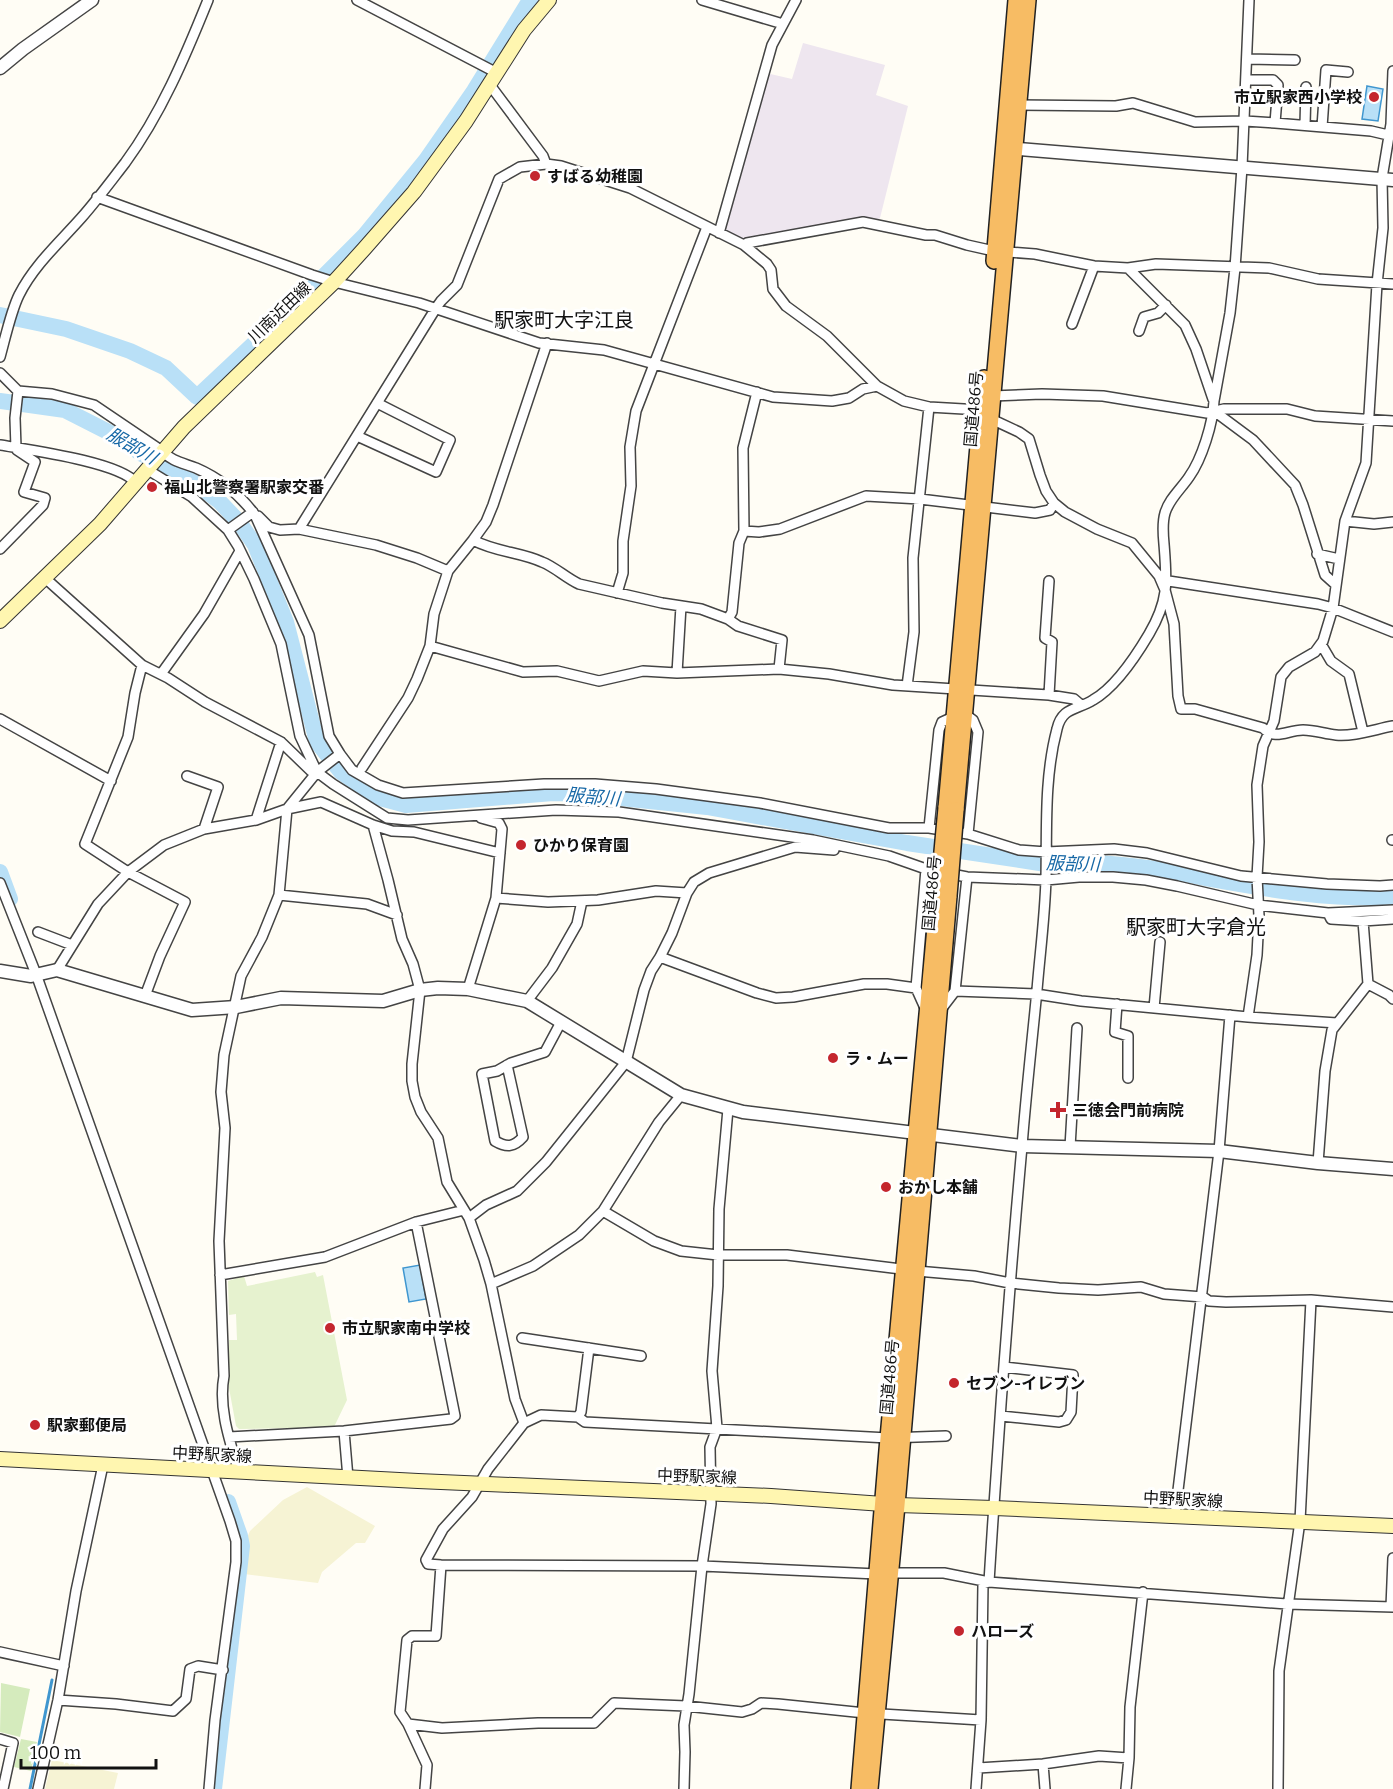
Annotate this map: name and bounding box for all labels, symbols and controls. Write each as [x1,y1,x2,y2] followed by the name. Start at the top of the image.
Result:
[1234,88,1362,107] place label: 市立駅家西小学校
[1367,90,1381,104] marker: 市立駅家西小学校
[547,167,643,186] place label: すばる幼稚園
[528,169,542,183] marker: すばる幼稚園
[244,278,315,347] street label: 川南近田線
[494,308,634,332] district label: 駅家町大字江良
[961,370,986,448] street label: 国道486号
[103,423,163,470] water label: 服部川
[164,478,324,497] place label: 福山北警察署駅家交番
[145,480,159,494] marker: 福山北警察署駅家交番
[565,784,623,810] water label: 服部川
[533,836,629,855] place label: ひかり保育園
[514,838,528,852] marker: ひかり保育園
[1046,852,1102,876] water label: 服部川
[919,854,944,932] street label: 国道486号
[1126,915,1266,939] district label: 駅家町大字倉光
[845,1049,909,1068] place label: ラ・ムー
[826,1051,840,1065] marker: ラ・ムー
[1049,1101,1067,1119] marker: 三徳会門前病院
[1072,1101,1184,1120] place label: 三徳会門前病院
[898,1178,978,1197] place label: おかし本舗
[879,1180,893,1194] marker: おかし本舗
[342,1319,470,1338] place label: 市立駅家南中学校
[323,1321,337,1335] marker: 市立駅家南中学校
[877,1338,902,1416] street label: 国道486号
[966,1374,1085,1393] place label: セブン-イレブン
[947,1376,961,1390] marker: セブン-イレブン
[47,1416,127,1435] place label: 駅家郵便局
[28,1418,42,1432] marker: 駅家郵便局
[172,1443,252,1466] street label: 中野駅家線
[657,1466,737,1487] street label: 中野駅家線
[1143,1488,1223,1511] street label: 中野駅家線
[971,1622,1034,1641] place label: ハローズ
[952,1624,966,1638] marker: ハローズ
[21,1732,156,1770] scale bar
[30,1742,81,1764] text: 100 m

